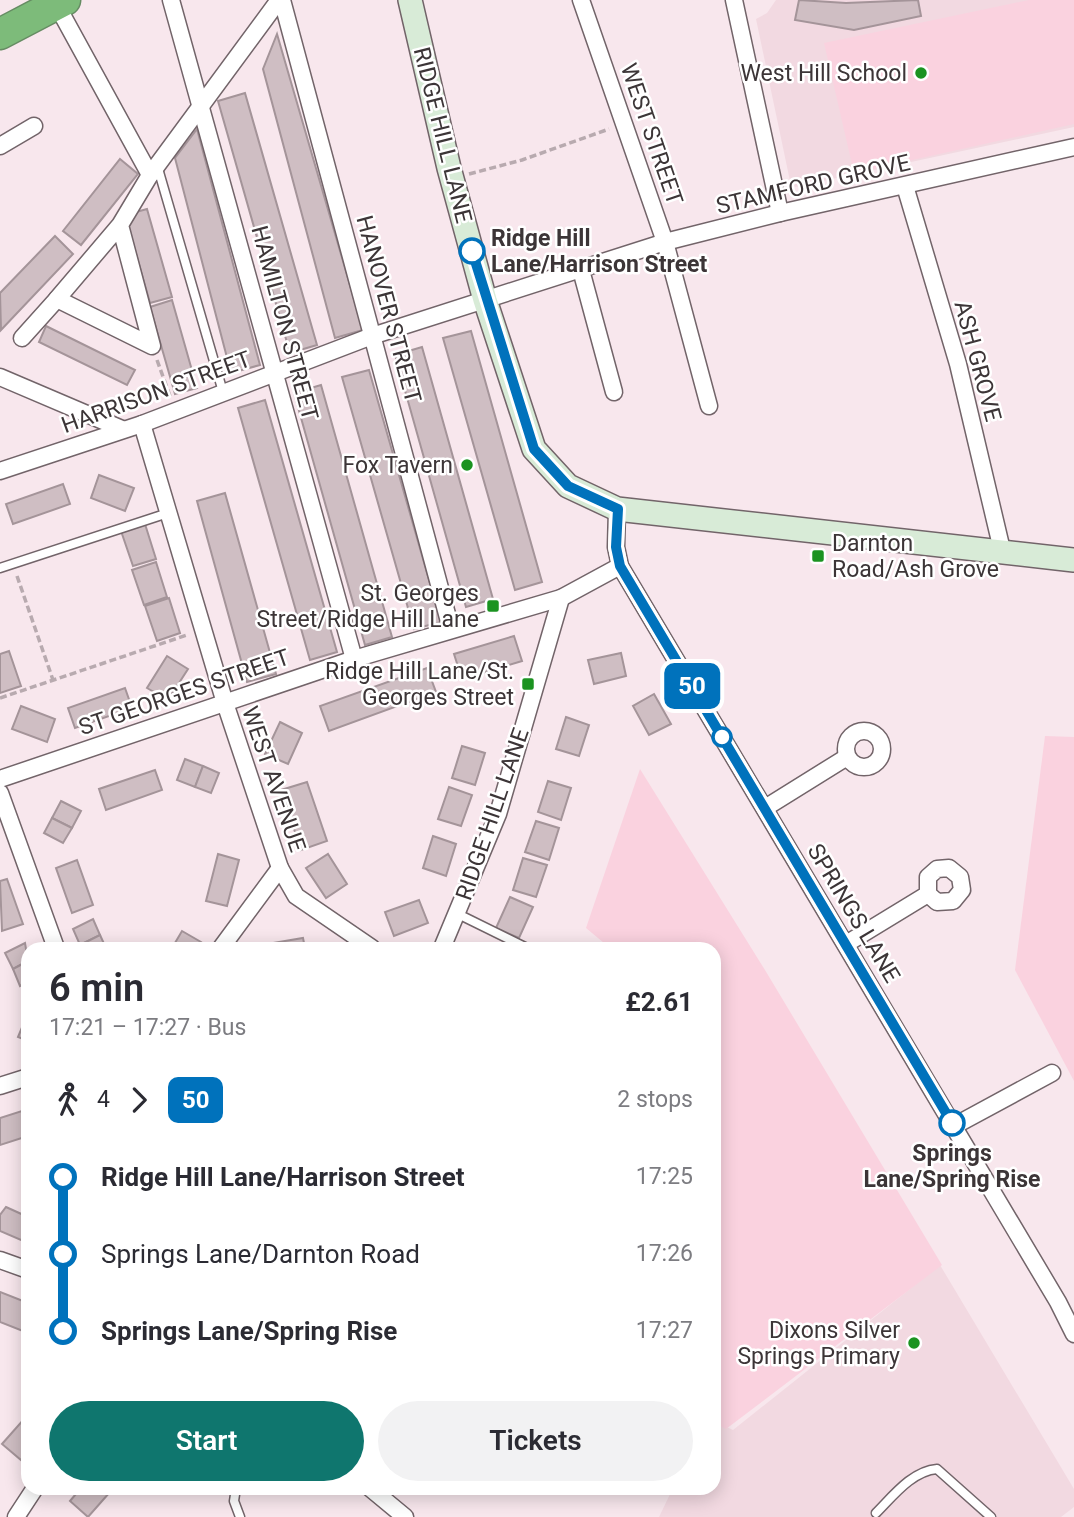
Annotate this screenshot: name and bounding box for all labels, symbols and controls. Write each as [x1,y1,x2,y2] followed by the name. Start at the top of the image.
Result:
[408,44,477,226] street label: RIDGE HILL LANE
[615,60,688,209] street label: WEST STREET
[741,60,907,87] place label: West Hill School
[913,65,929,81] marker: West Hill School
[714,149,913,220] street label: STAMFORD GROVE
[351,212,427,406] street label: HANOVER STREET
[246,223,324,424] street label: HAMILTON STREET
[491,225,707,278] place label: Ridge Hill Lane/Harrison Street
[459,238,485,264] marker: Ridge Hill Lane/Harrison Street
[948,298,1007,424] street label: ASH GROVE
[58,346,255,439] street label: HARRISON STREET
[342,452,453,479] place label: Fox Tavern
[459,457,475,473] marker: Fox Tavern
[832,530,999,583] place label: Darnton Road/Ash Grove
[810,548,826,564] marker: Darnton Road/Ash Grove
[257,580,479,633] place label: St. Georges Street/Ridge Hill Lane
[485,598,501,614] marker: St. Georges Street/Ridge Hill Lane
[75,644,293,741] street label: ST GEORGES STREET
[325,658,514,711] place label: Ridge Hill Lane/St. Georges Street
[660,663,724,709] line badge: 50
[678,672,706,700] text: 50
[520,676,536,692] marker: Ridge Hill Lane/St. Georges Street
[236,703,311,856] street label: WEST AVENUE
[450,725,535,904] street label: RIDGE HILL LANE
[712,727,732,747] unlabelled marker
[802,839,906,988] street label: SPRINGS LANE
[49,966,144,1010] text: 6 min
[625,987,693,1017] text: £2.61
[49,1014,246,1041] text: 17:21 – 17:27 · Bus
[49,1081,87,1119] icon: walk
[120,1081,158,1119] icon: forward
[97,1086,110,1113] text: 4
[182,1086,209,1114] text: 50
[617,1086,693,1113] text: 2 stops
[939,1110,965,1136] marker: Springs Lane/Spring Rise
[863,1140,1041,1193] place label: Springs Lane/Spring Rise
[101,1162,464,1192] text: Ridge Hill Lane/Harrison Street
[636,1163,693,1190] text: 17:25
[101,1239,420,1269] text: Springs Lane/Darnton Road
[636,1240,693,1267] text: 17:26
[101,1316,397,1346] text: Springs Lane/Spring Rise
[636,1317,693,1344] text: 17:27
[737,1317,900,1370] place label: Dixons Silver Springs Primary
[906,1335,922,1351] marker: Dixons Silver Springs Primary
[49,1401,364,1481] button: Start
[378,1401,693,1481] button: Tickets

